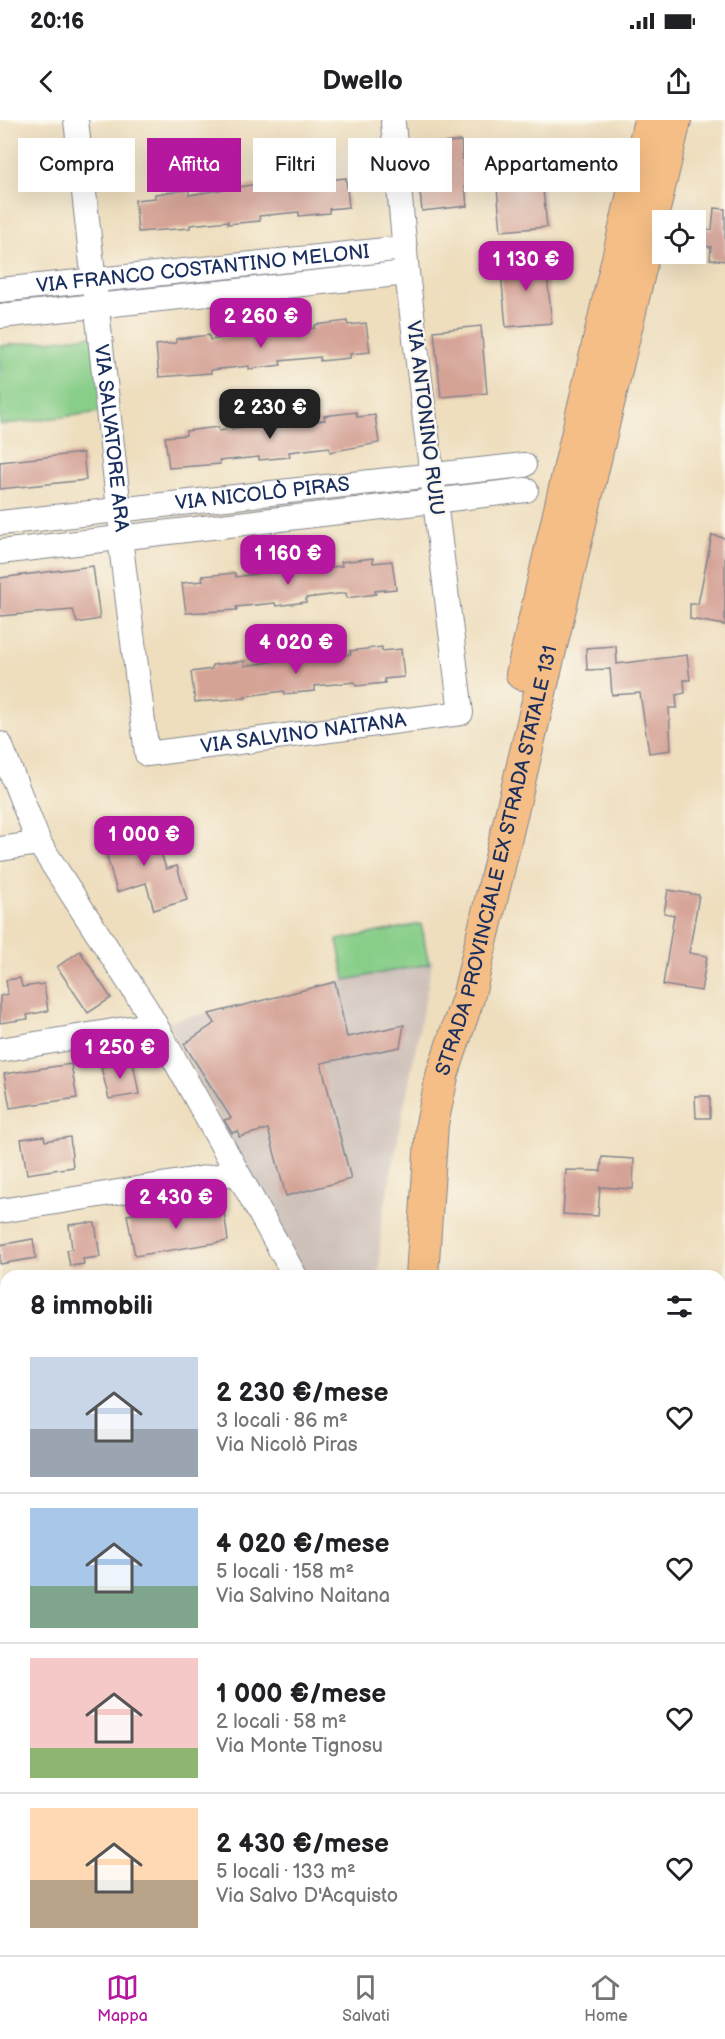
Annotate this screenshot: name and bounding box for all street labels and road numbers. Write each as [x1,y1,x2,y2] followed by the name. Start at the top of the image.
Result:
[35,240,371,298] street label: VIA FRANCO COSTANTINO MELONI
[401,319,449,517] street label: VIA ANTONINO RUIU
[89,343,134,534] street label: VIA SALVATORE ARA
[174,472,351,516] street label: VIA NICOLÒ PIRAS
[431,643,563,1079] street label: STRADA PROVINCIALE EX STRADA STATALE 131
[199,708,409,759] street label: VIA SALVINO NAITANA

